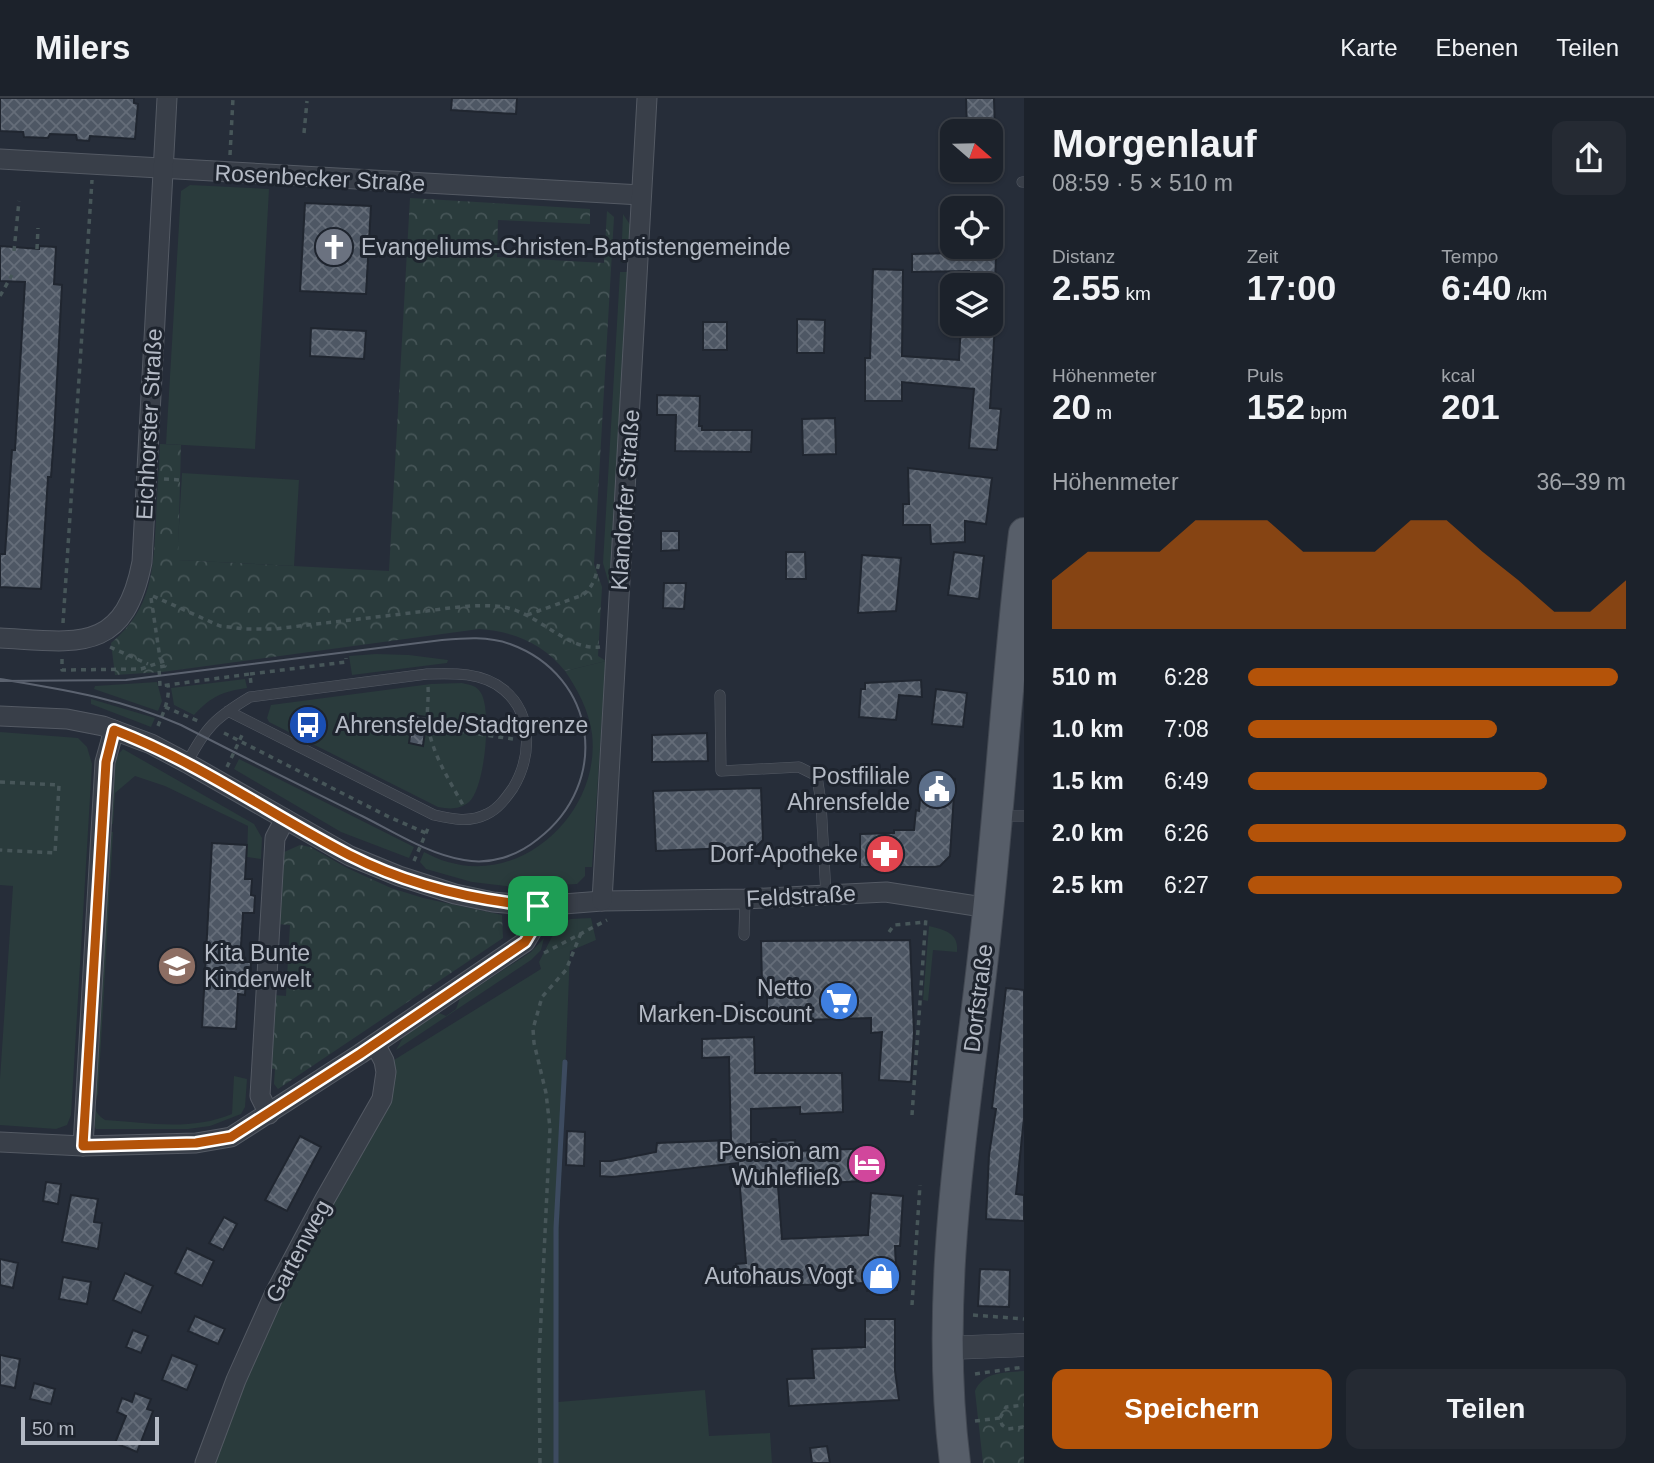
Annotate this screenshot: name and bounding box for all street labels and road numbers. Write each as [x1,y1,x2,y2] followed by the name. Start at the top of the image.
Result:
[214,159,426,197] street label: Rosenbecker Straße
[131,328,167,520] street label: Eichhorster Straße
[606,409,644,591] street label: Klandorfer Straße
[745,880,857,912] street label: Feldstraße
[958,943,998,1053] street label: Dorfstraße
[260,1195,336,1307] street label: Gartenweg

